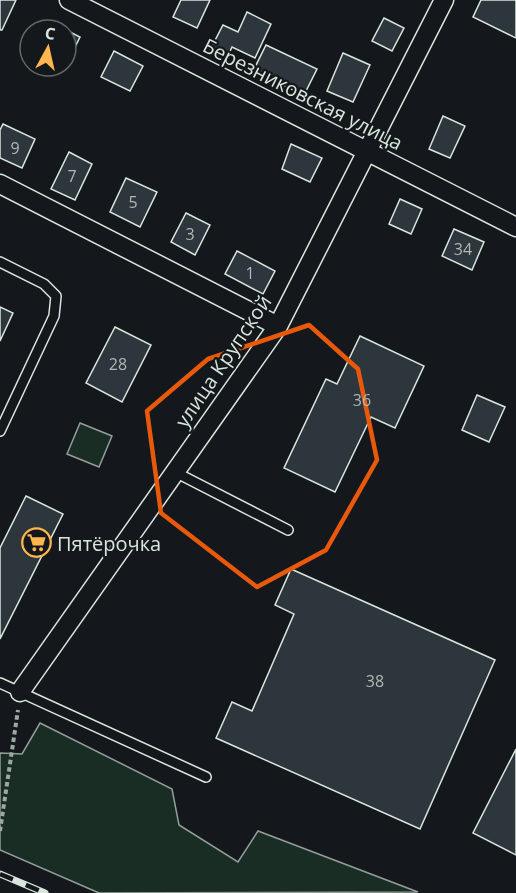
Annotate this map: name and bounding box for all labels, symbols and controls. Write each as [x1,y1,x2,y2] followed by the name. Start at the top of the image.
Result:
[18,18,78,78] north arrow
[44,22,57,45] text: С
[198,32,408,156] street label: Березниковская улица
[10,137,20,159] house number: 9
[67,165,77,187] house number: 7
[128,191,138,213] house number: 5
[185,223,195,245] house number: 3
[454,238,472,260] house number: 34
[245,262,255,284] house number: 1
[169,289,277,433] street label: улица Крупской
[109,353,127,375] house number: 28
[353,389,371,411] house number: 36
[20,527,52,559] supermarket icon: Пятёрочка
[57,530,161,557] place label: Пятёрочка
[366,670,384,692] house number: 38

